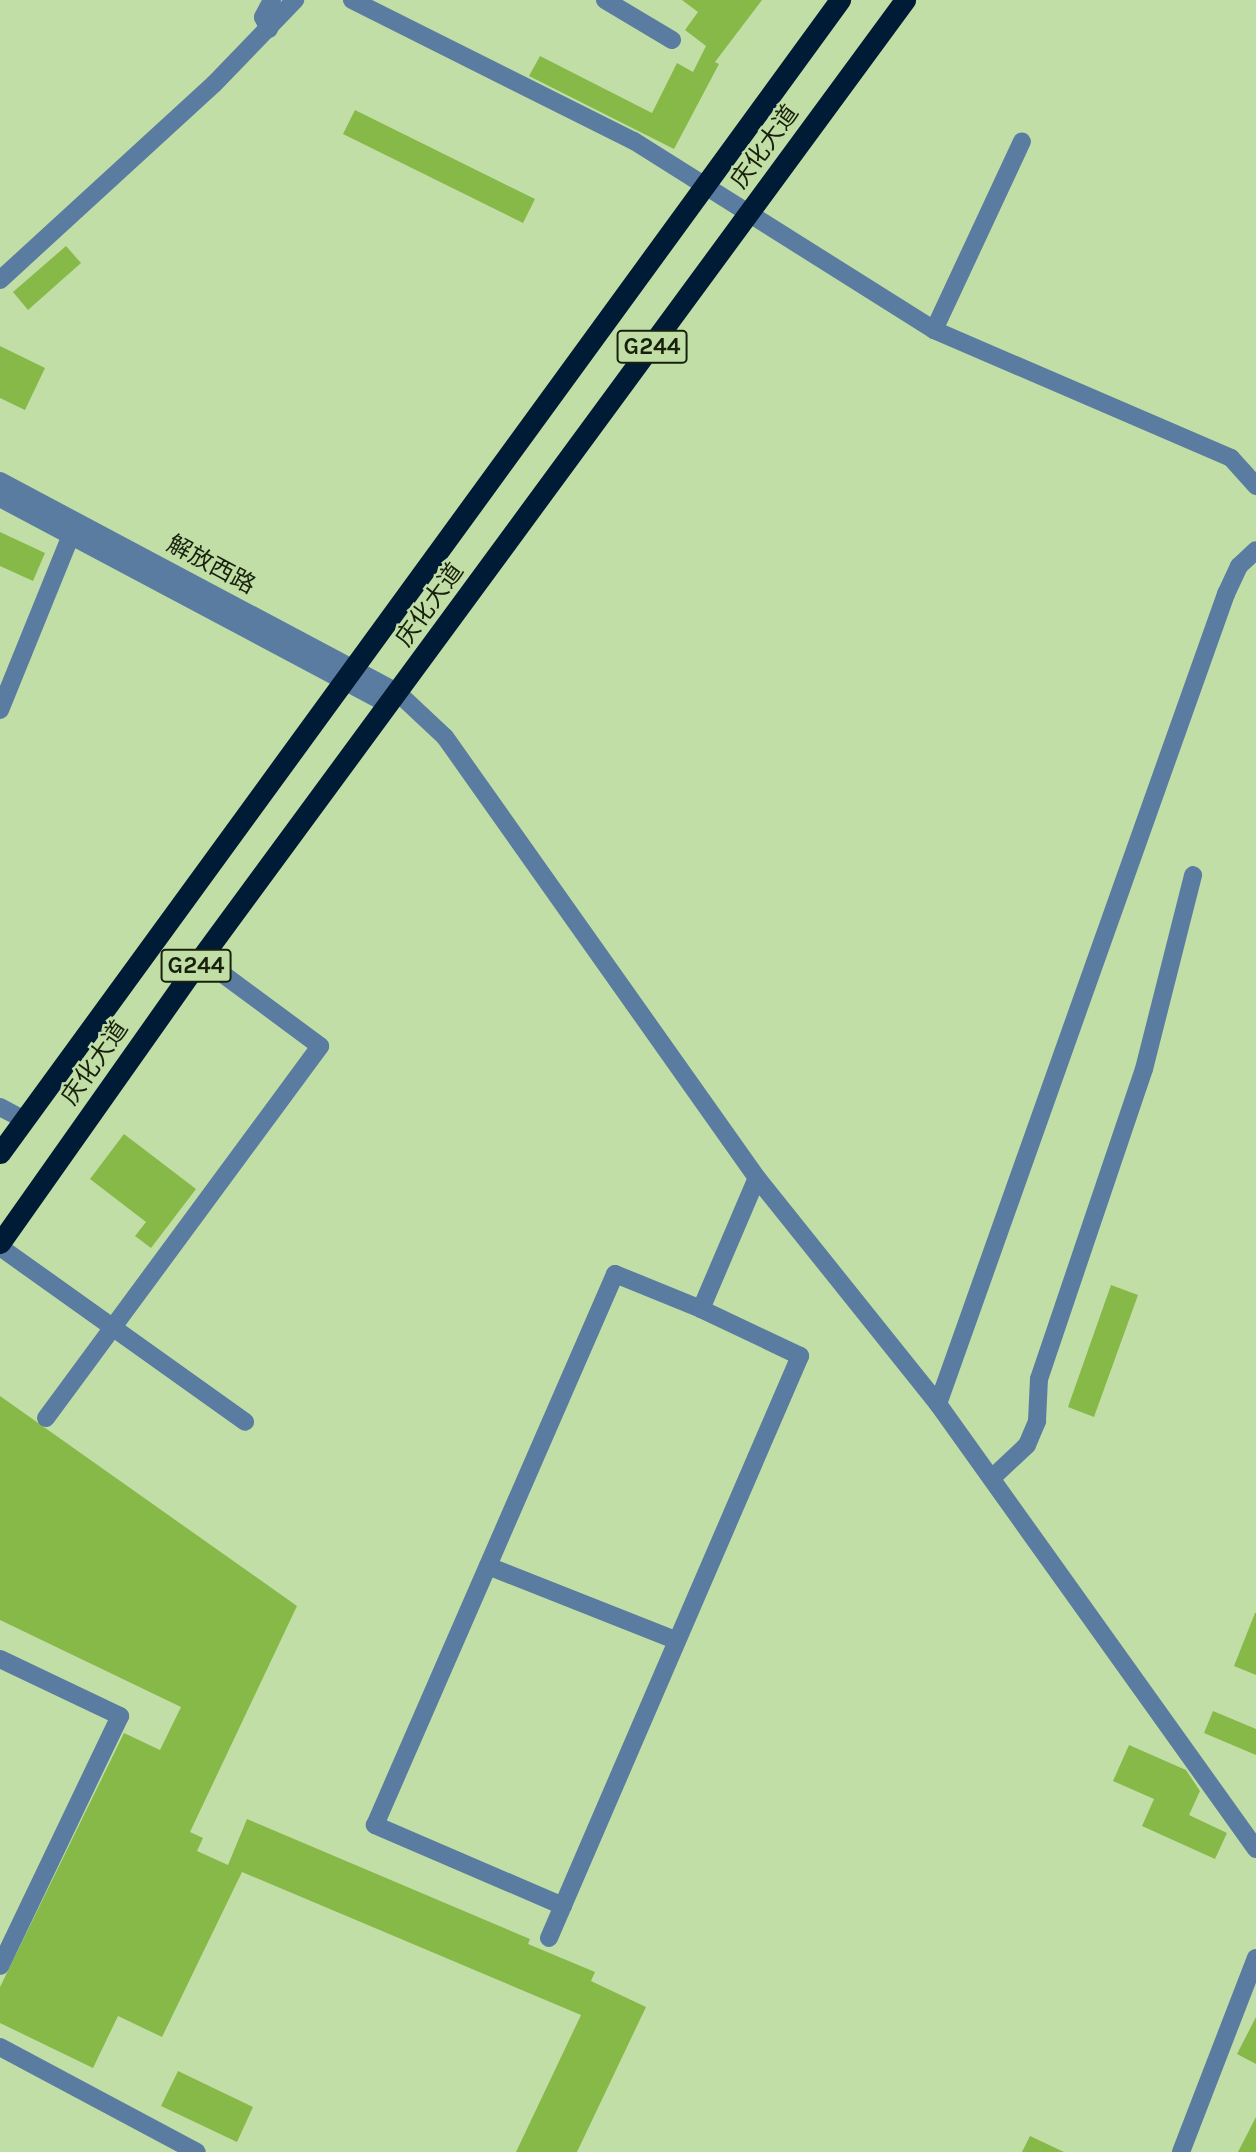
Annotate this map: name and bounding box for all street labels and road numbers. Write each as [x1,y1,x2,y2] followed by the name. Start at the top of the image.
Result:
[725,100,805,194] street label: 庆化大道
[615,328,689,366] road number: G244
[162,530,260,600] street label: 解放西路
[390,558,470,652] street label: 庆化大道
[159,946,233,986] road number: G244
[56,1015,134,1111] street label: 庆化大道

